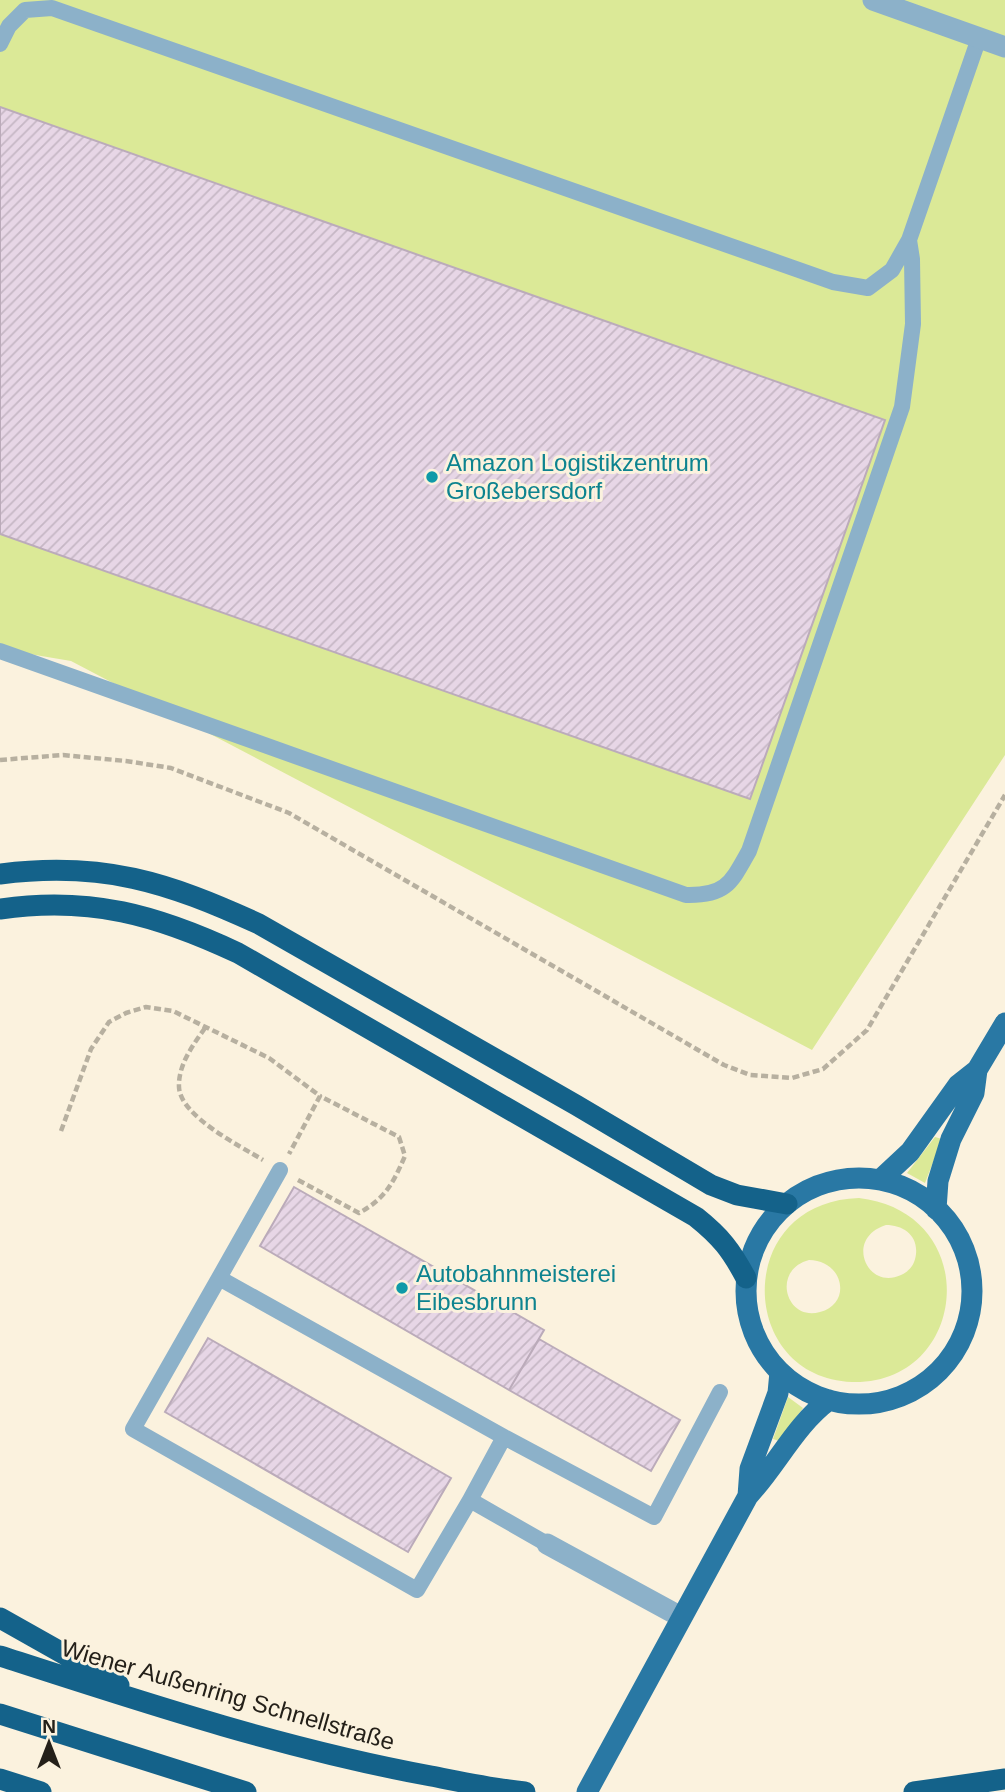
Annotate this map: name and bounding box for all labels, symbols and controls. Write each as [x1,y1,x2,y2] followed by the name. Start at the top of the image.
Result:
[446,449,709,504] place label: Amazon Logistikzentrum Großebersdorf
[424,469,440,485] marker: Amazon Logistikzentrum Großebersdorf
[416,1260,616,1315] place label: Autobahnmeisterei Eibesbrunn
[394,1280,410,1296] marker: Autobahnmeisterei Eibesbrunn
[58,1634,398,1755] street label: Wiener Außenring Schnellstraße
[14,1708,84,1778] north arrow
[42,1716,56,1737] text: N

